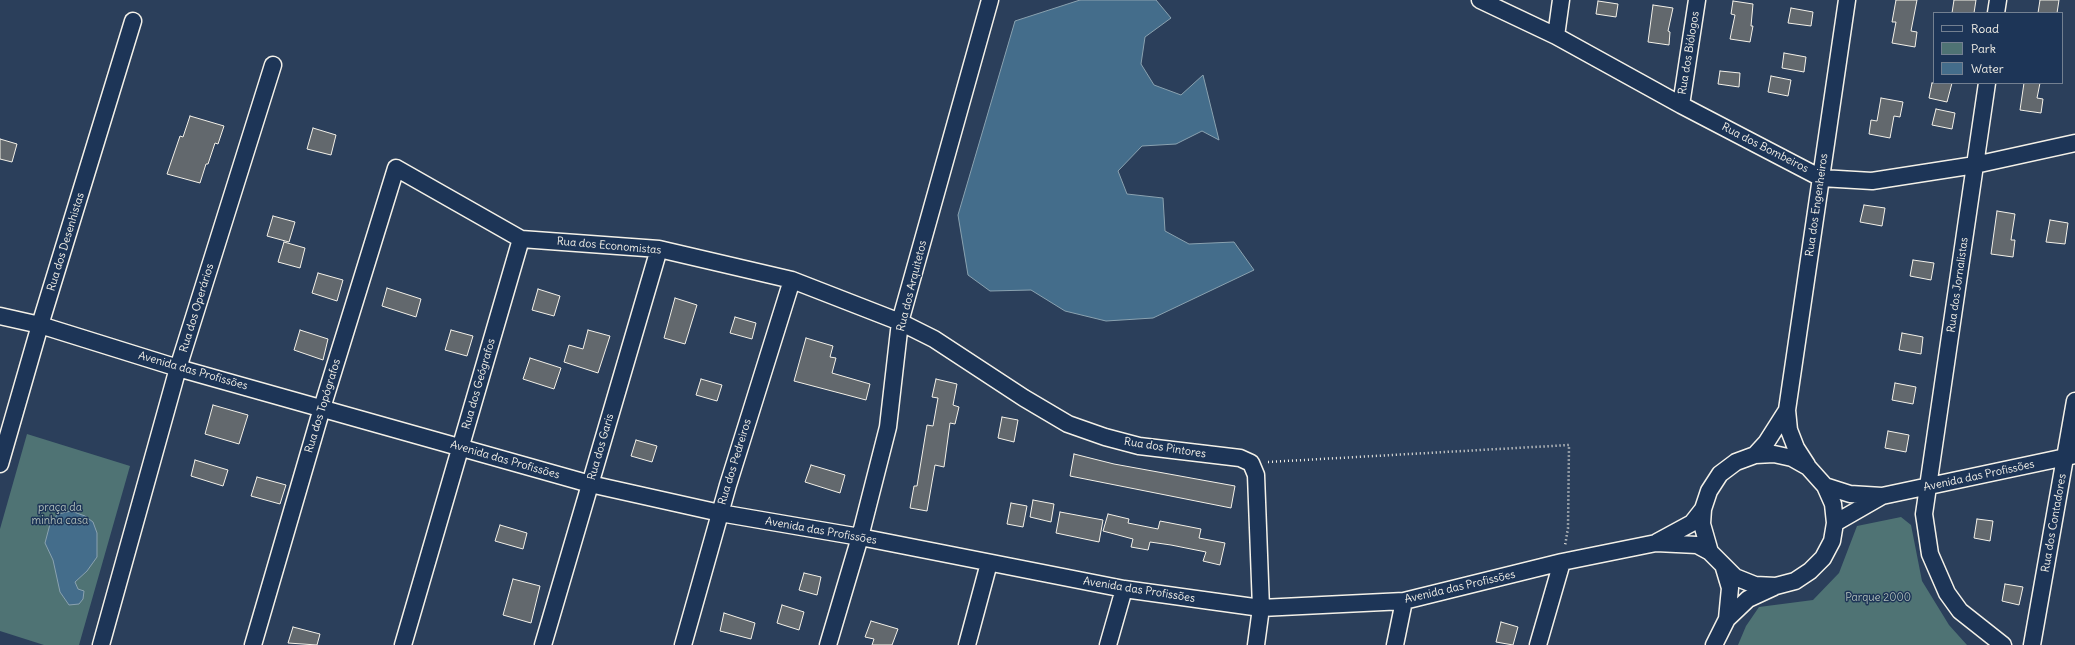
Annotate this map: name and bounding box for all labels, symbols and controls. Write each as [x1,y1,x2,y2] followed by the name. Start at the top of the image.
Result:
[1676,10,1702,96] street label: Rua dos Biólogos
[1933,12,2063,84] legend
[1971,21,1999,36] text: Road
[1971,41,1996,56] text: Park
[1971,61,2004,76] text: Water
[1719,120,1811,176] street label: Rua dos Bombeiros
[1803,153,1831,257] street label: Rua dos Engenheiros
[45,191,87,293] street label: Rua dos Desenhistas
[556,235,662,257] street label: Rua dos Economistas
[1945,236,1971,334] street label: Rua dos Jornalistas
[894,239,930,333] street label: Rua dos Arquitetos
[177,262,217,354] street label: Rua dos Operários
[460,337,498,431] street label: Rua dos Geógrafos
[137,349,249,393] street label: Avenida das Profissões
[302,357,344,455] street label: Rua dos Topógrafos
[585,412,617,482] street label: Rua dos Garis
[716,417,754,507] street label: Rua dos Pedreiros
[1123,435,1207,461] street label: Rua dos Pintores
[449,438,561,482] street label: Avenida das Profissões
[1922,458,2036,494] street label: Avenida das Profissões
[2039,473,2069,573] street label: Rua dos Contadores
[32,501,88,527] park label: praça da minha casa
[764,515,878,547] street label: Avenida das Profissões
[1403,568,1517,606] street label: Avenida das Profissões
[1082,575,1196,605] street label: Avenida das Profissões
[1845,591,1911,605] park label: Parque 2000

